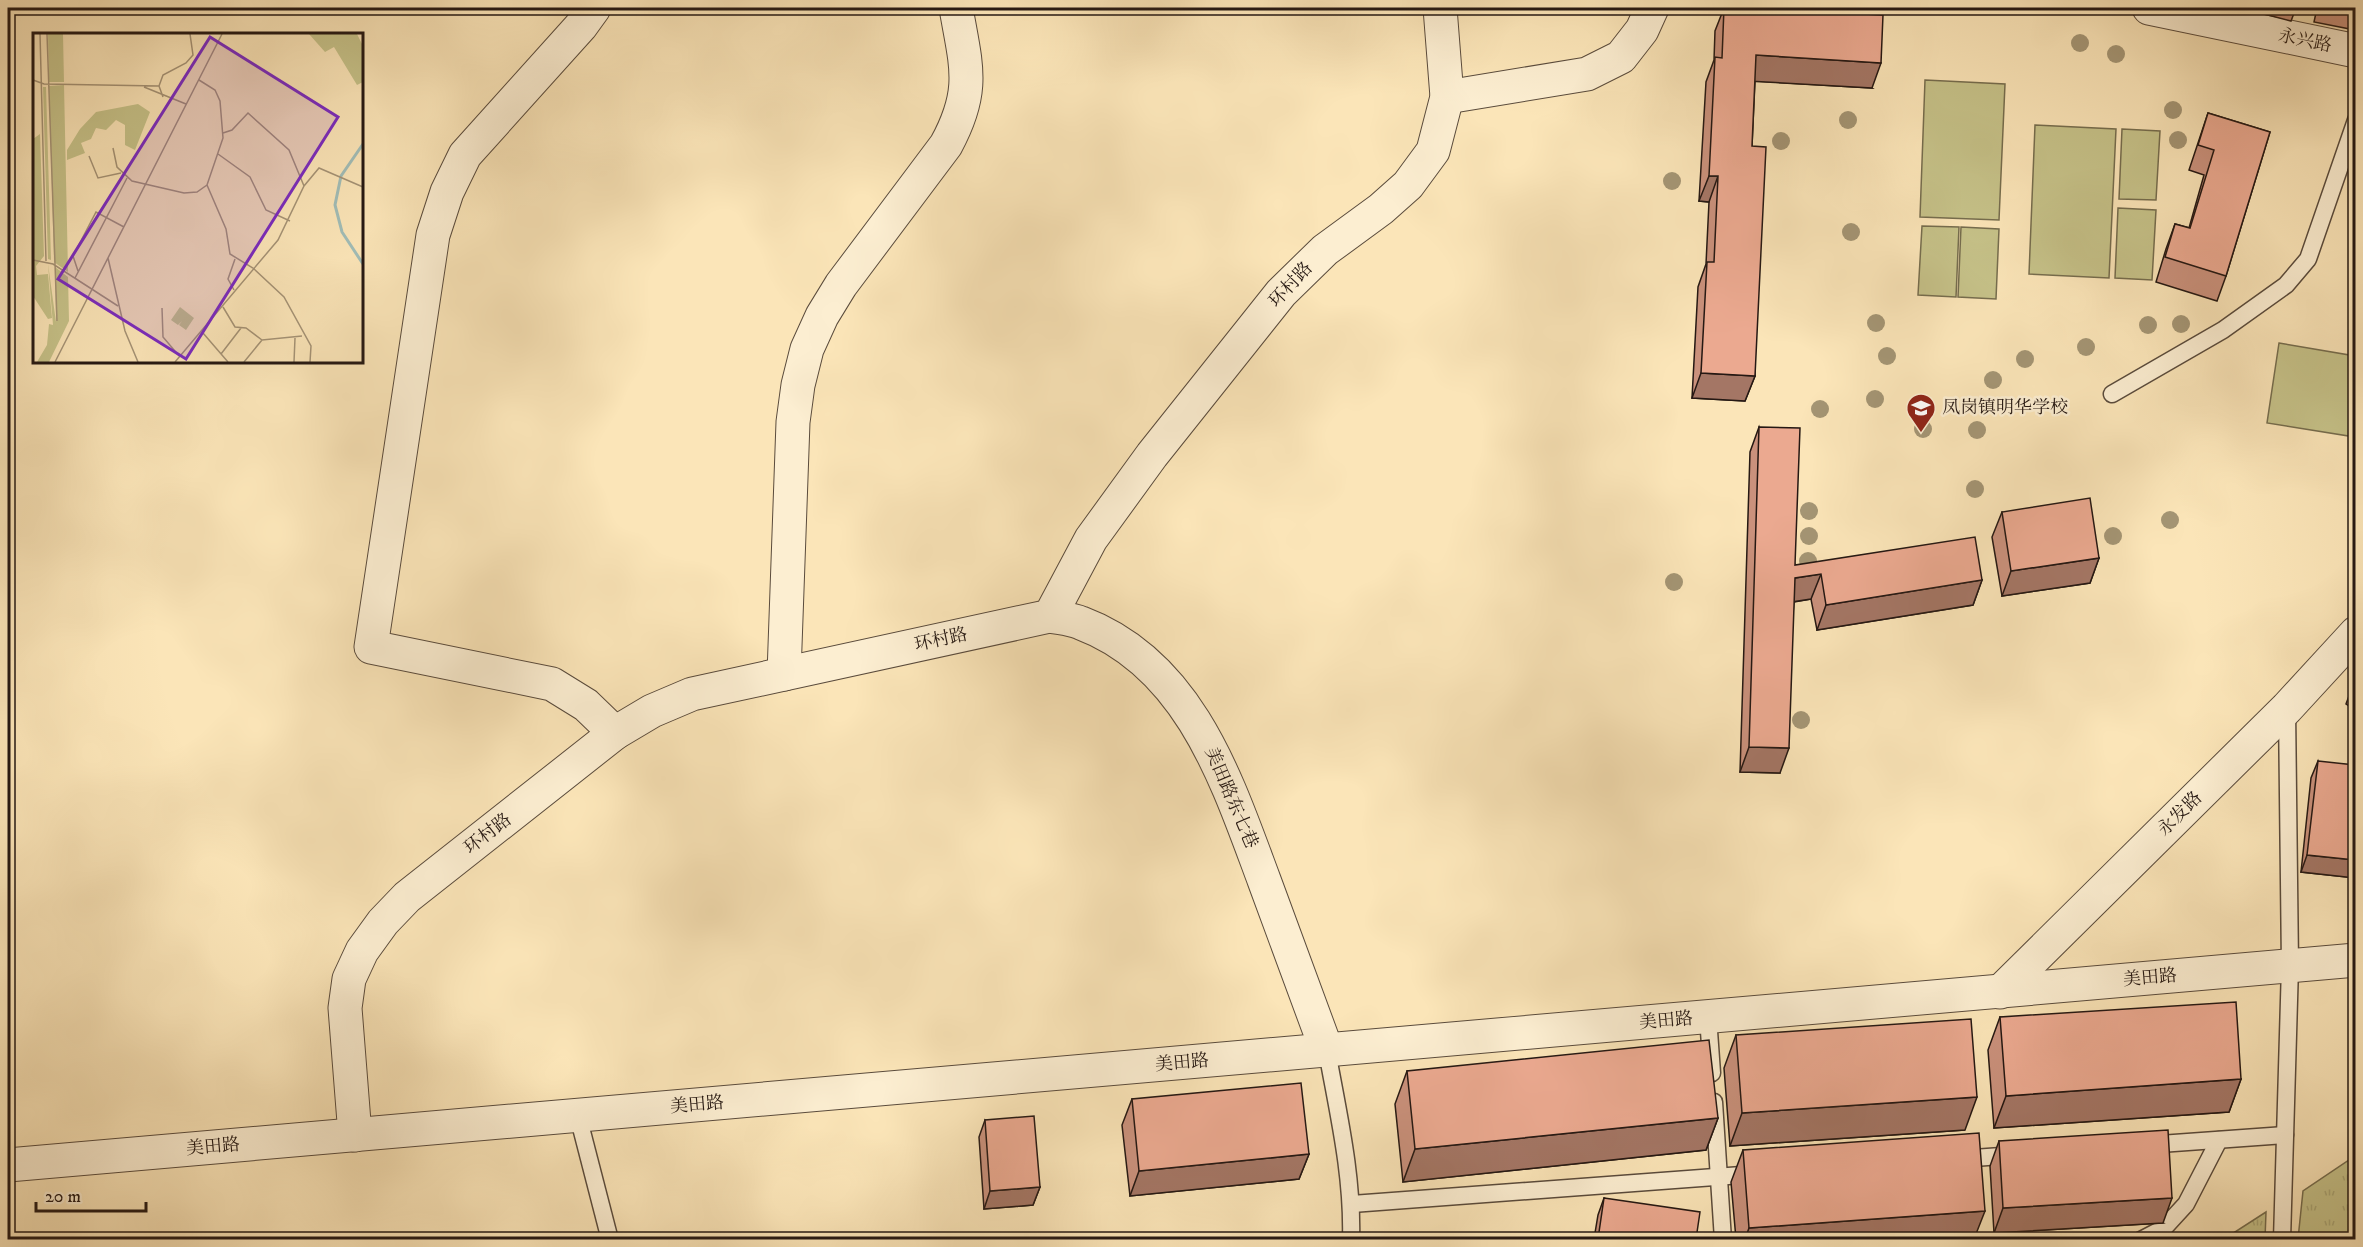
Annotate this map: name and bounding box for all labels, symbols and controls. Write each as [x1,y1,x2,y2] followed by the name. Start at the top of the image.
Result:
[2276,25,2334,57] street label: 永兴路
[33,33,363,363] inset map
[1265,258,1317,312] street label: 环村路
[1905,392,1937,434] school or university icon: 凤岗镇明华学校
[1942,397,2068,419] place label: 凤岗镇明华学校
[912,624,970,656] street label: 环村路
[1200,744,1262,852] street label: 美田路东七巷
[2153,787,2207,841] street label: 永发路
[460,809,516,859] street label: 环村路
[2122,965,2178,991] street label: 美田路
[1638,1008,1694,1034] street label: 美田路
[1154,1050,1210,1076] street label: 美田路
[669,1092,725,1118] street label: 美田路
[185,1134,241,1160] street label: 美田路
[36,1175,146,1213] scale bar
[45,1186,81,1208] text: 20 m

